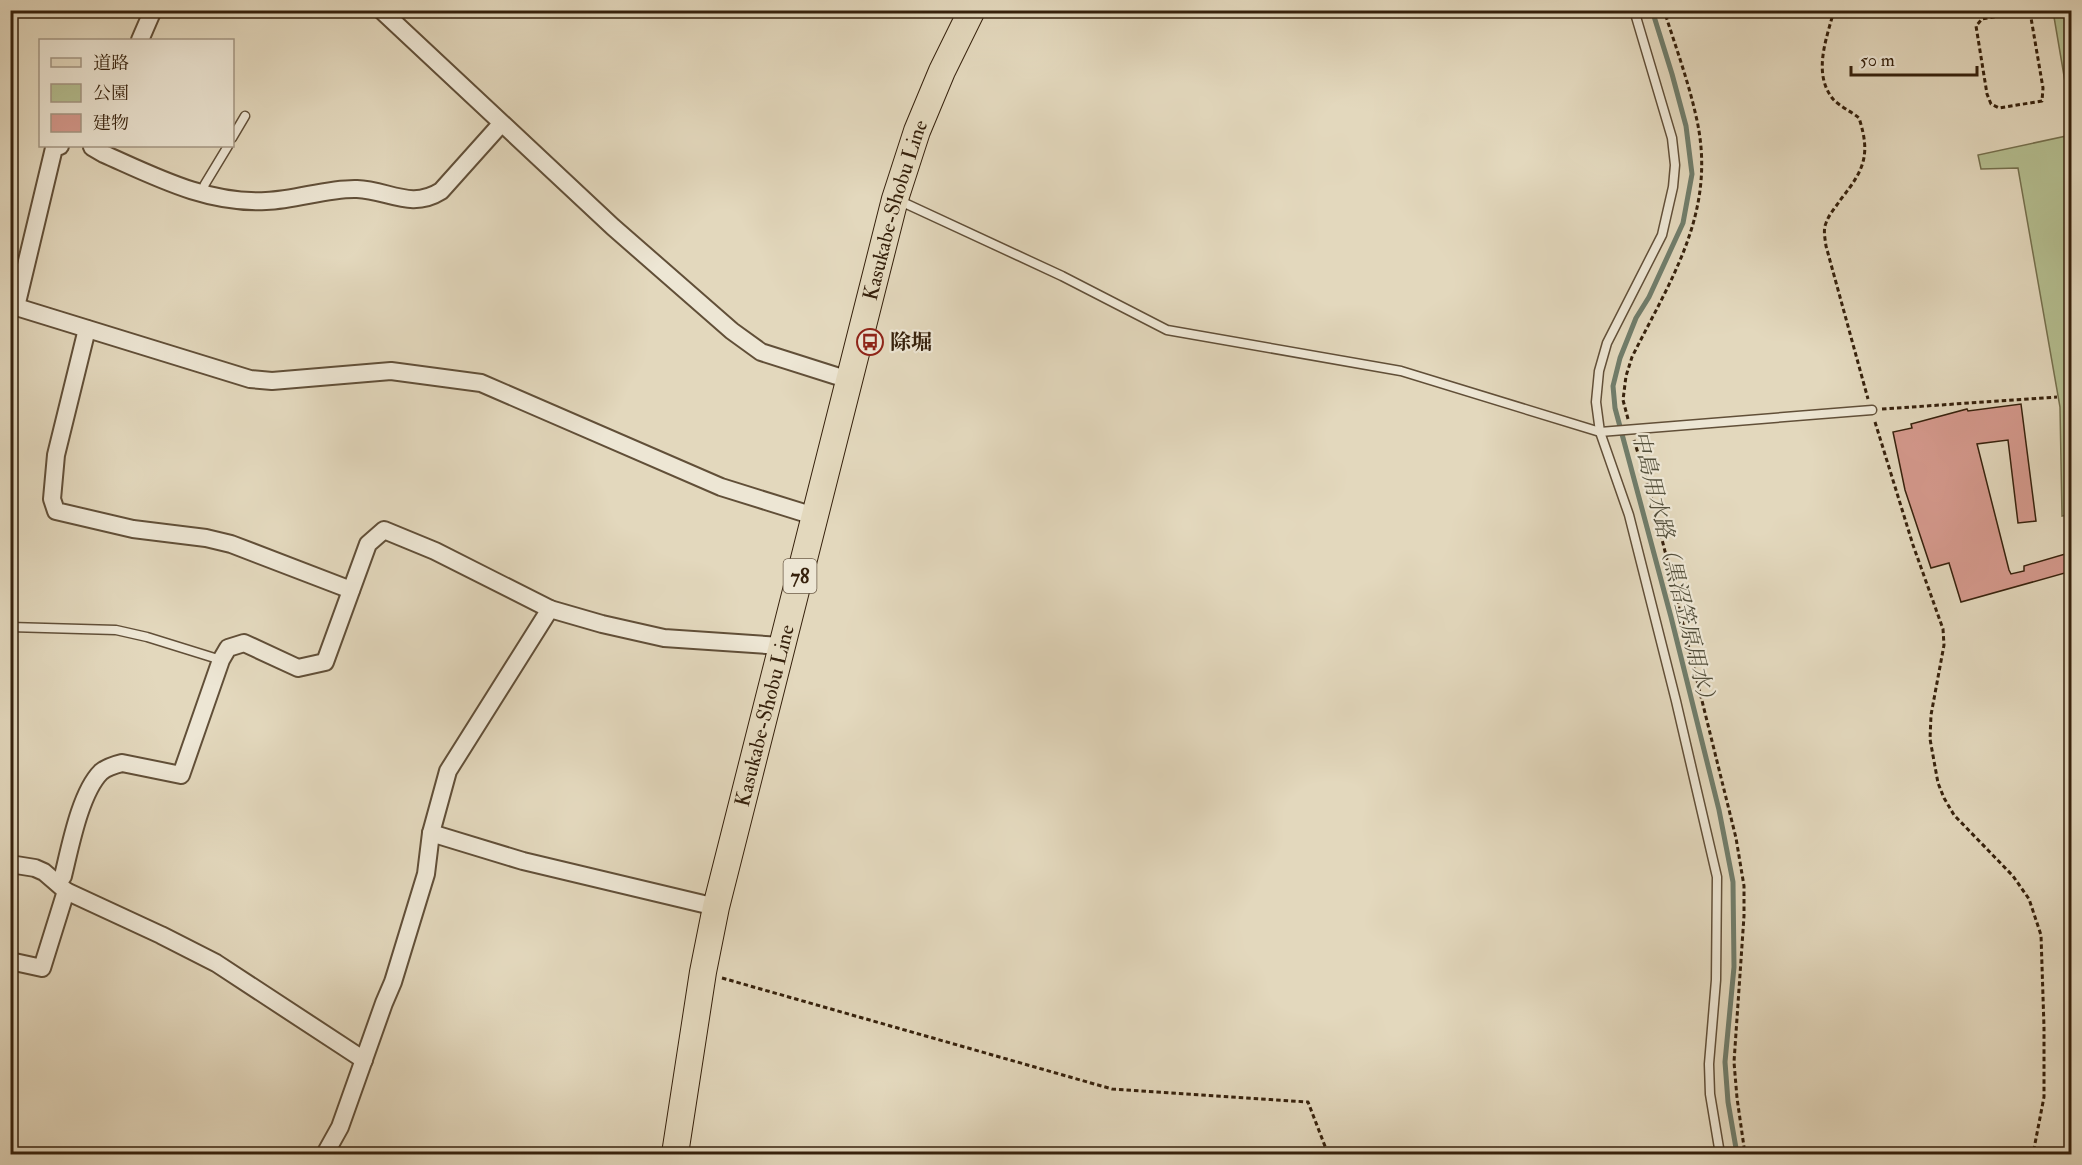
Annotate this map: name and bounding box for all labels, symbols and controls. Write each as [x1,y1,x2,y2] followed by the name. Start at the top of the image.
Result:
[39,39,234,147] legend
[1851,39,1977,77] scale bar
[1860,49,1895,72] text: 50 m
[93,52,129,75] text: 道路
[93,82,129,105] text: 公園
[93,112,129,135] text: 建物
[856,115,934,303] street label: Kasukabe-Shobu Line
[855,327,885,357] bus stop icon: 除堀
[890,329,932,356] place label: 除堀
[1626,428,1722,712] water label: 中島用水路（黒沼笠原用水）
[784,559,816,593] road number: 78
[728,621,800,809] street label: Kasukabe-Shobu Line

